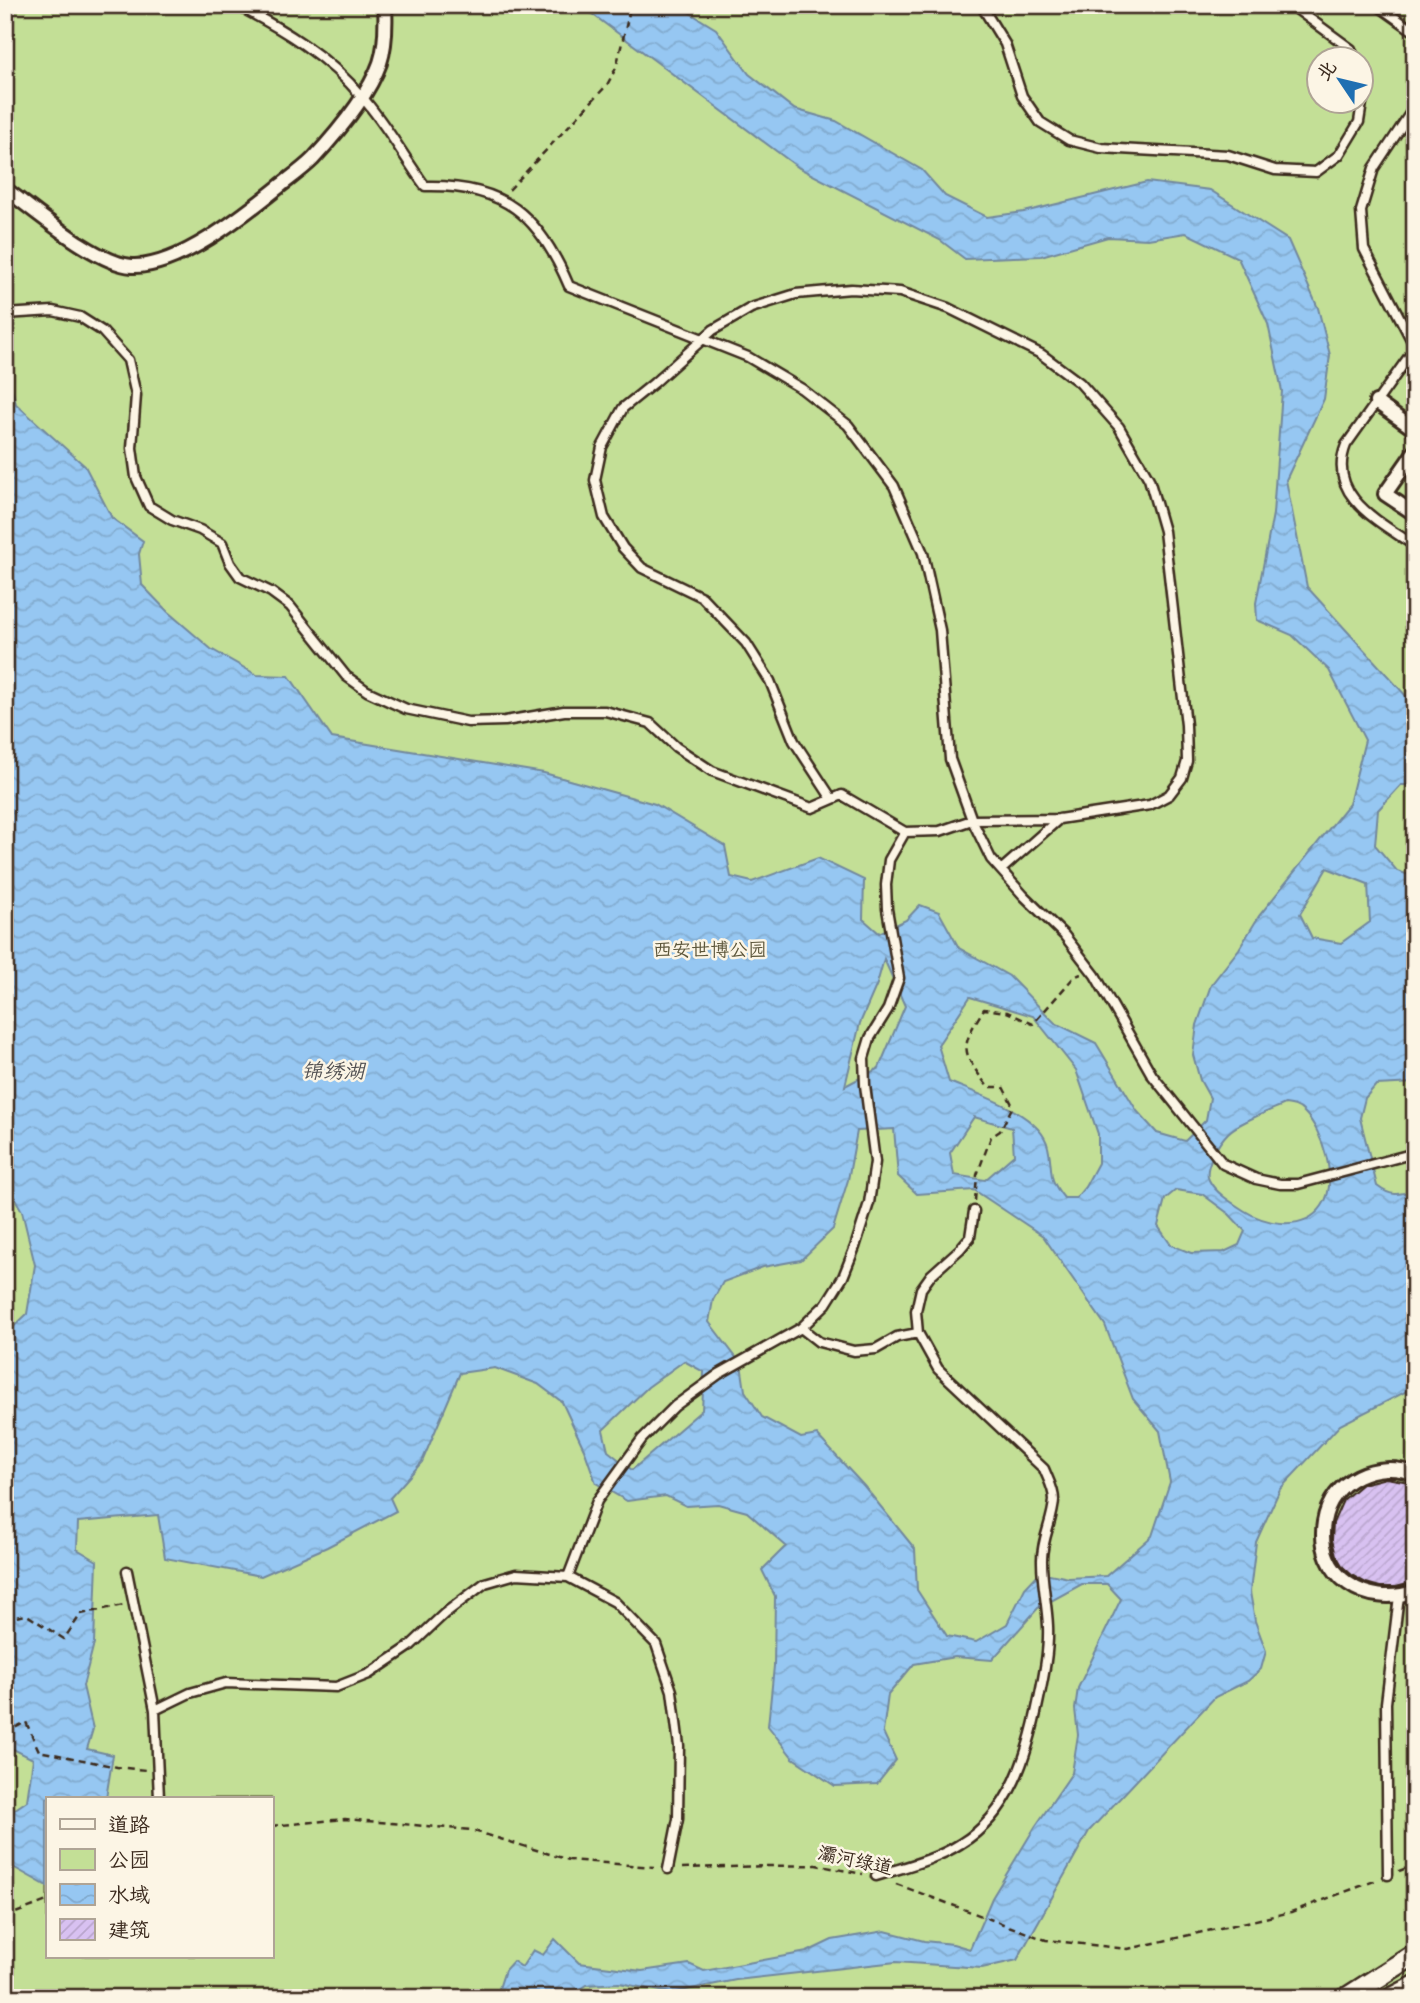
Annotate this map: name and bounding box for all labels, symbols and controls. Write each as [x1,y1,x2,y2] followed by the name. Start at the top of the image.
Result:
[1304,46,1374,116] north arrow
[1312,57,1342,85] text: 北
[653,939,767,962] park label: 西安世博公园
[302,1059,366,1084] water label: 锦绣湖
[46,1797,273,1958] legend
[108,1813,150,1838] text: 道路
[815,1842,895,1880] street label: 灞河绿道
[108,1848,150,1873] text: 公园
[108,1883,150,1908] text: 水域
[108,1918,150,1943] text: 建筑

